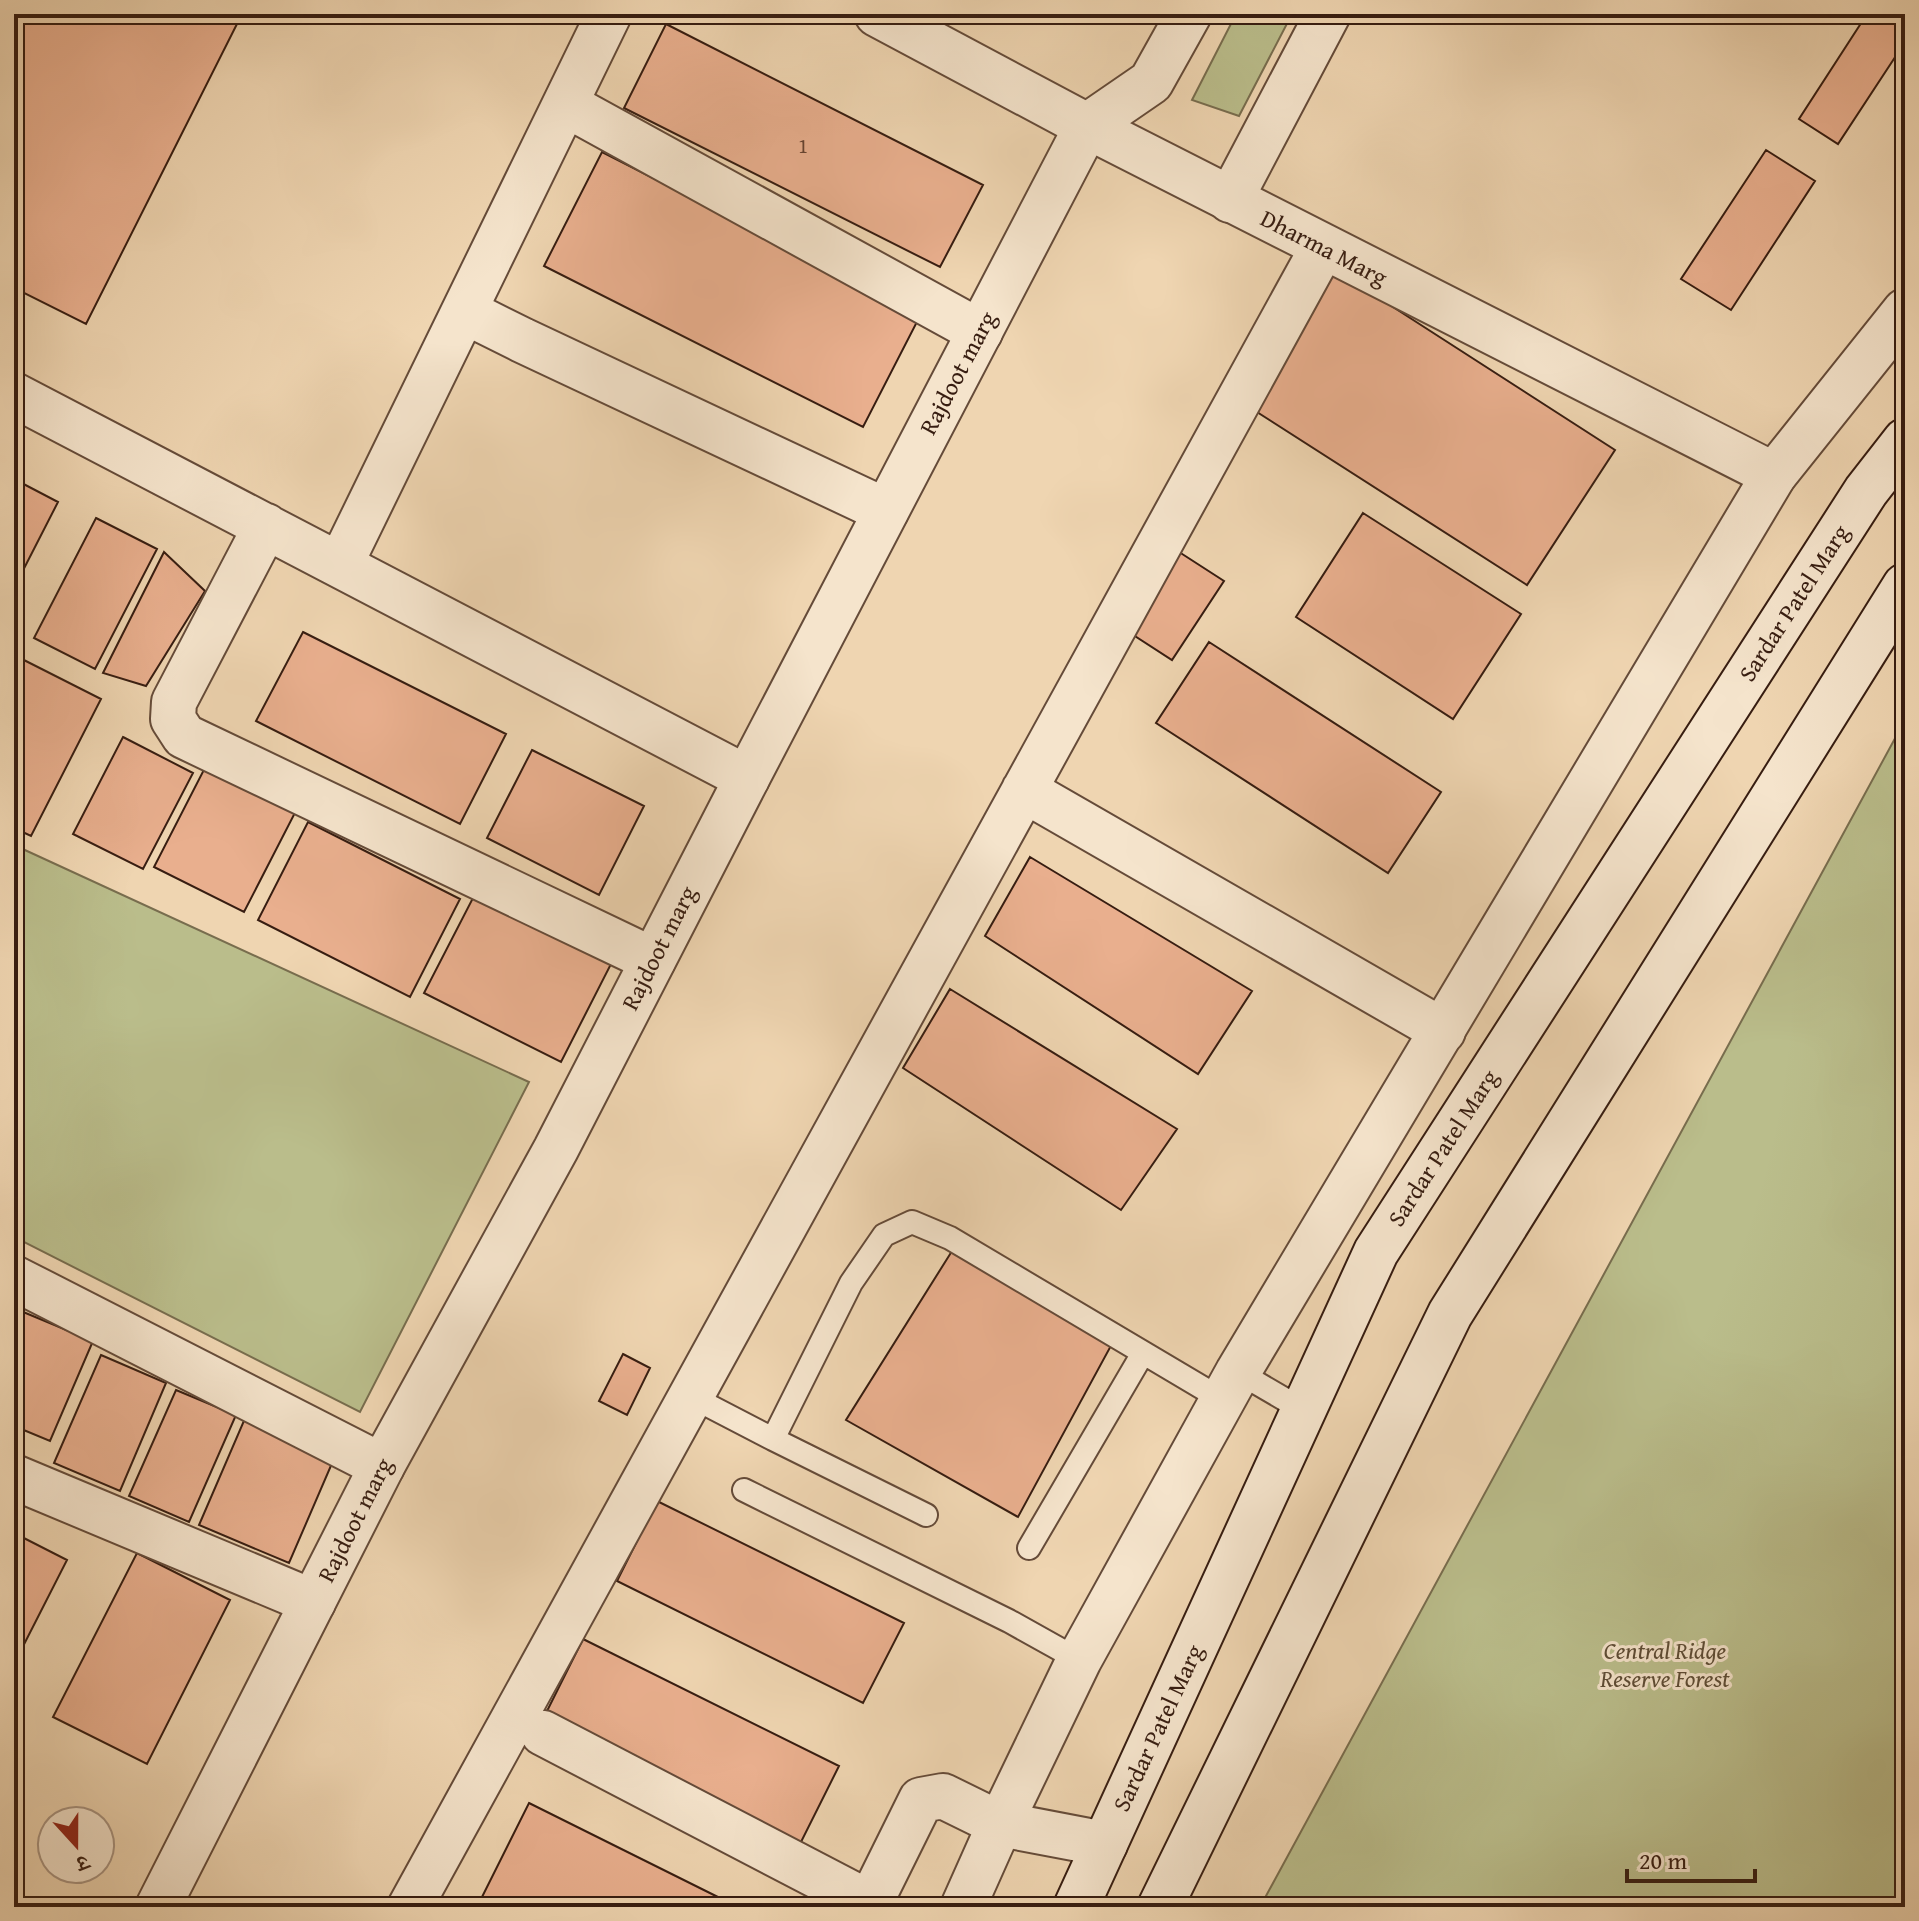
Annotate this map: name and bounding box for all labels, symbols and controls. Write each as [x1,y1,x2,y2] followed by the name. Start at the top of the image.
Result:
[798,131,808,160] house number: 1
[1255,201,1394,295] street label: Dharma Marg
[910,305,1005,441] street label: Rajdoot marg
[1730,517,1858,688] street label: Sardar Patel Marg
[612,879,705,1016] street label: Rajdoot marg
[1379,1062,1507,1233] street label: Sardar Patel Marg
[308,1451,401,1588] street label: Rajdoot marg
[1599,1633,1730,1696] park label: Central Ridge Reserve Forest
[1103,1638,1212,1817] street label: Sardar Patel Marg
[36,1805,116,1885] north arrow
[1627,1833,1755,1883] scale bar
[1639,1843,1687,1878] text: 20 m
[71,1846,96,1881] text: उ

